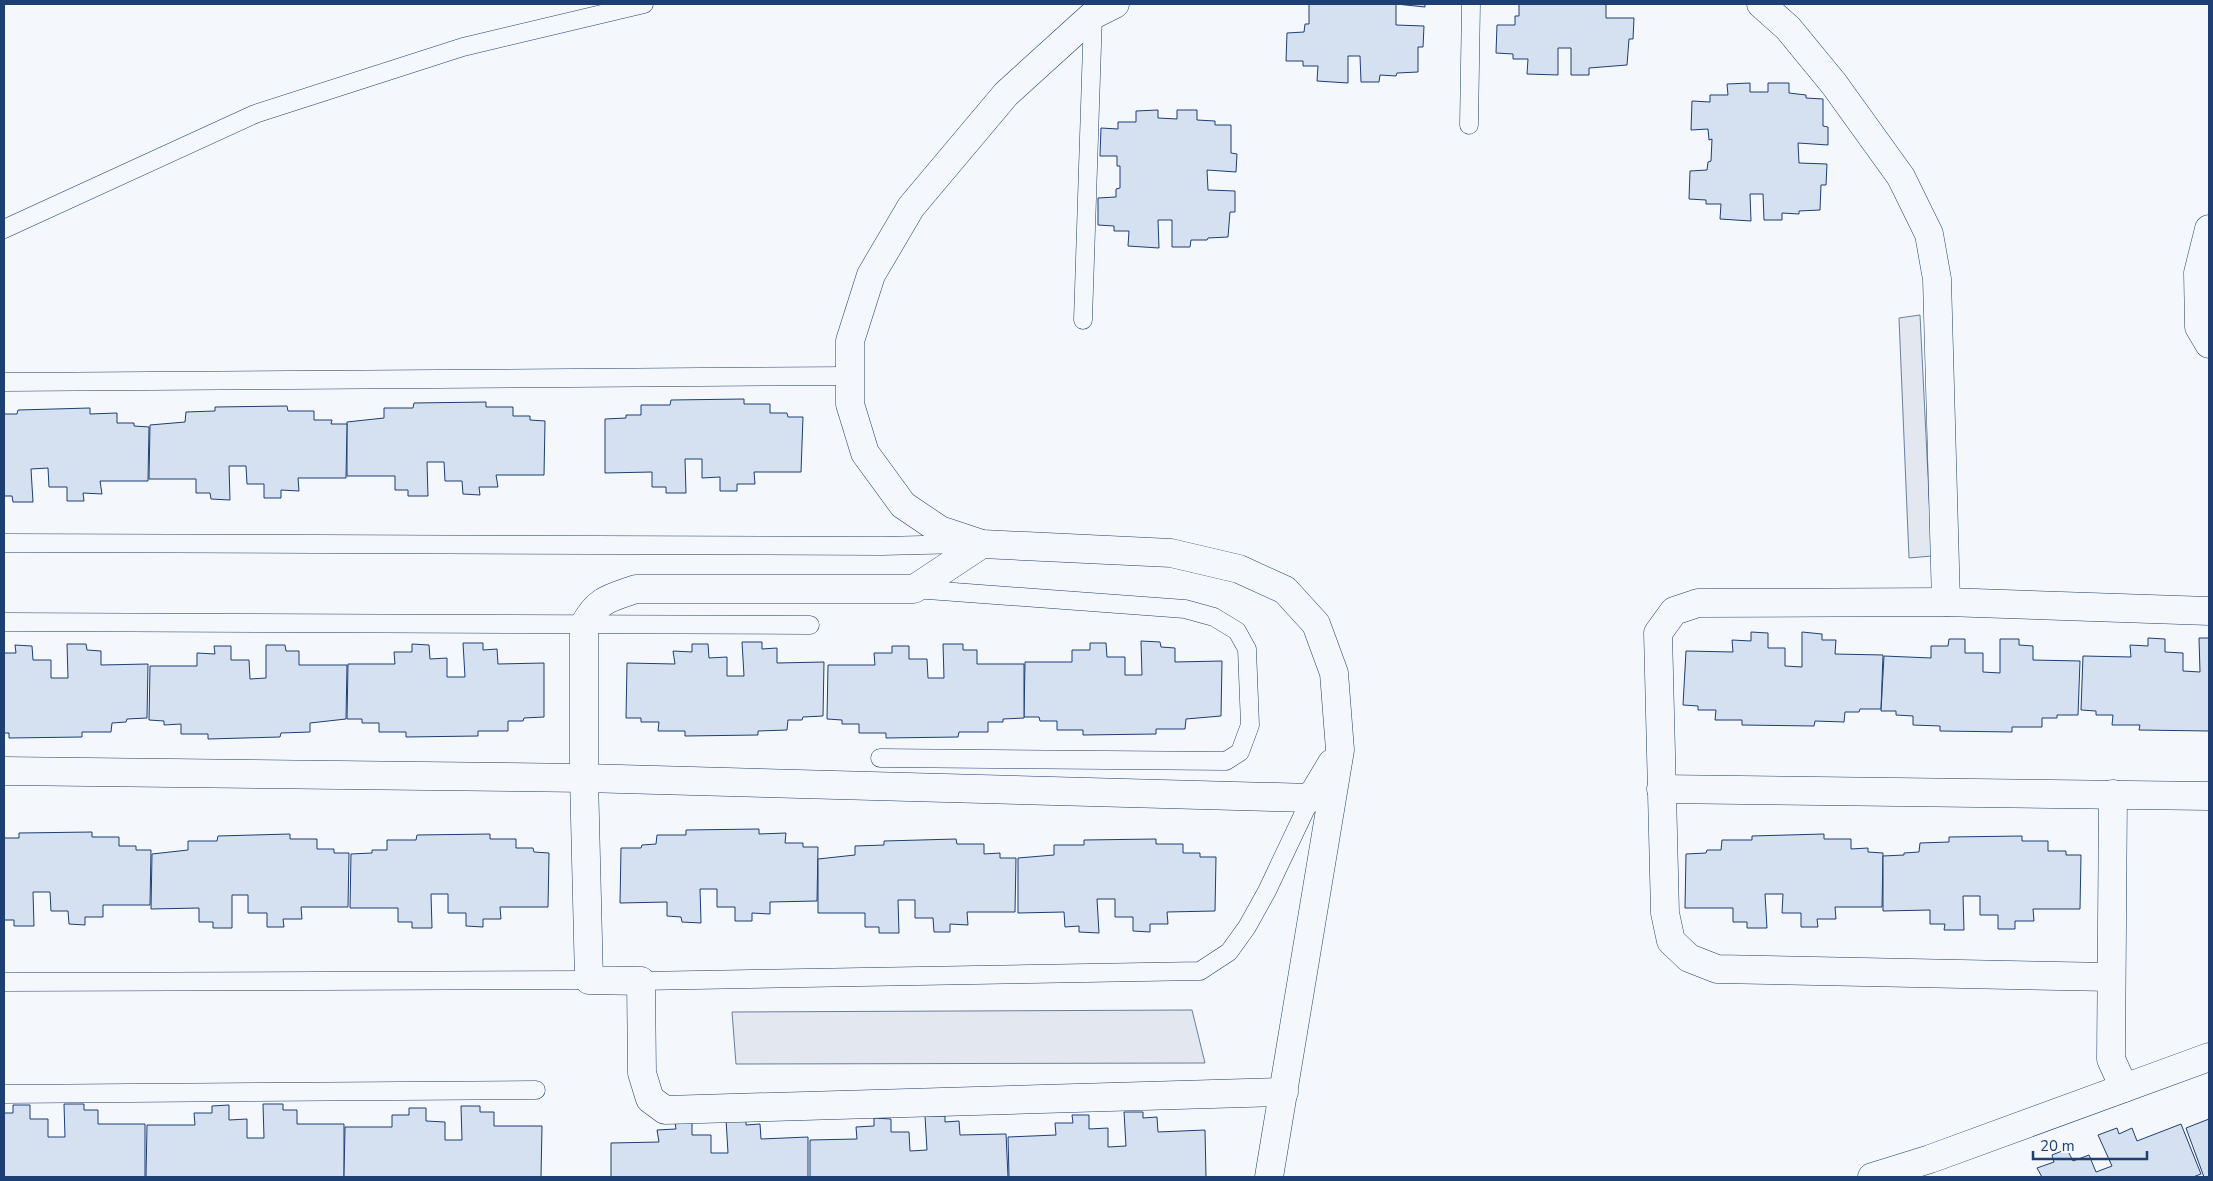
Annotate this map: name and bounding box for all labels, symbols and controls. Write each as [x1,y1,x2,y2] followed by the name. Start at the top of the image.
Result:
[2033,1128,2147,1160] scale bar
[2040,1136,2075,1156] text: 20 m

